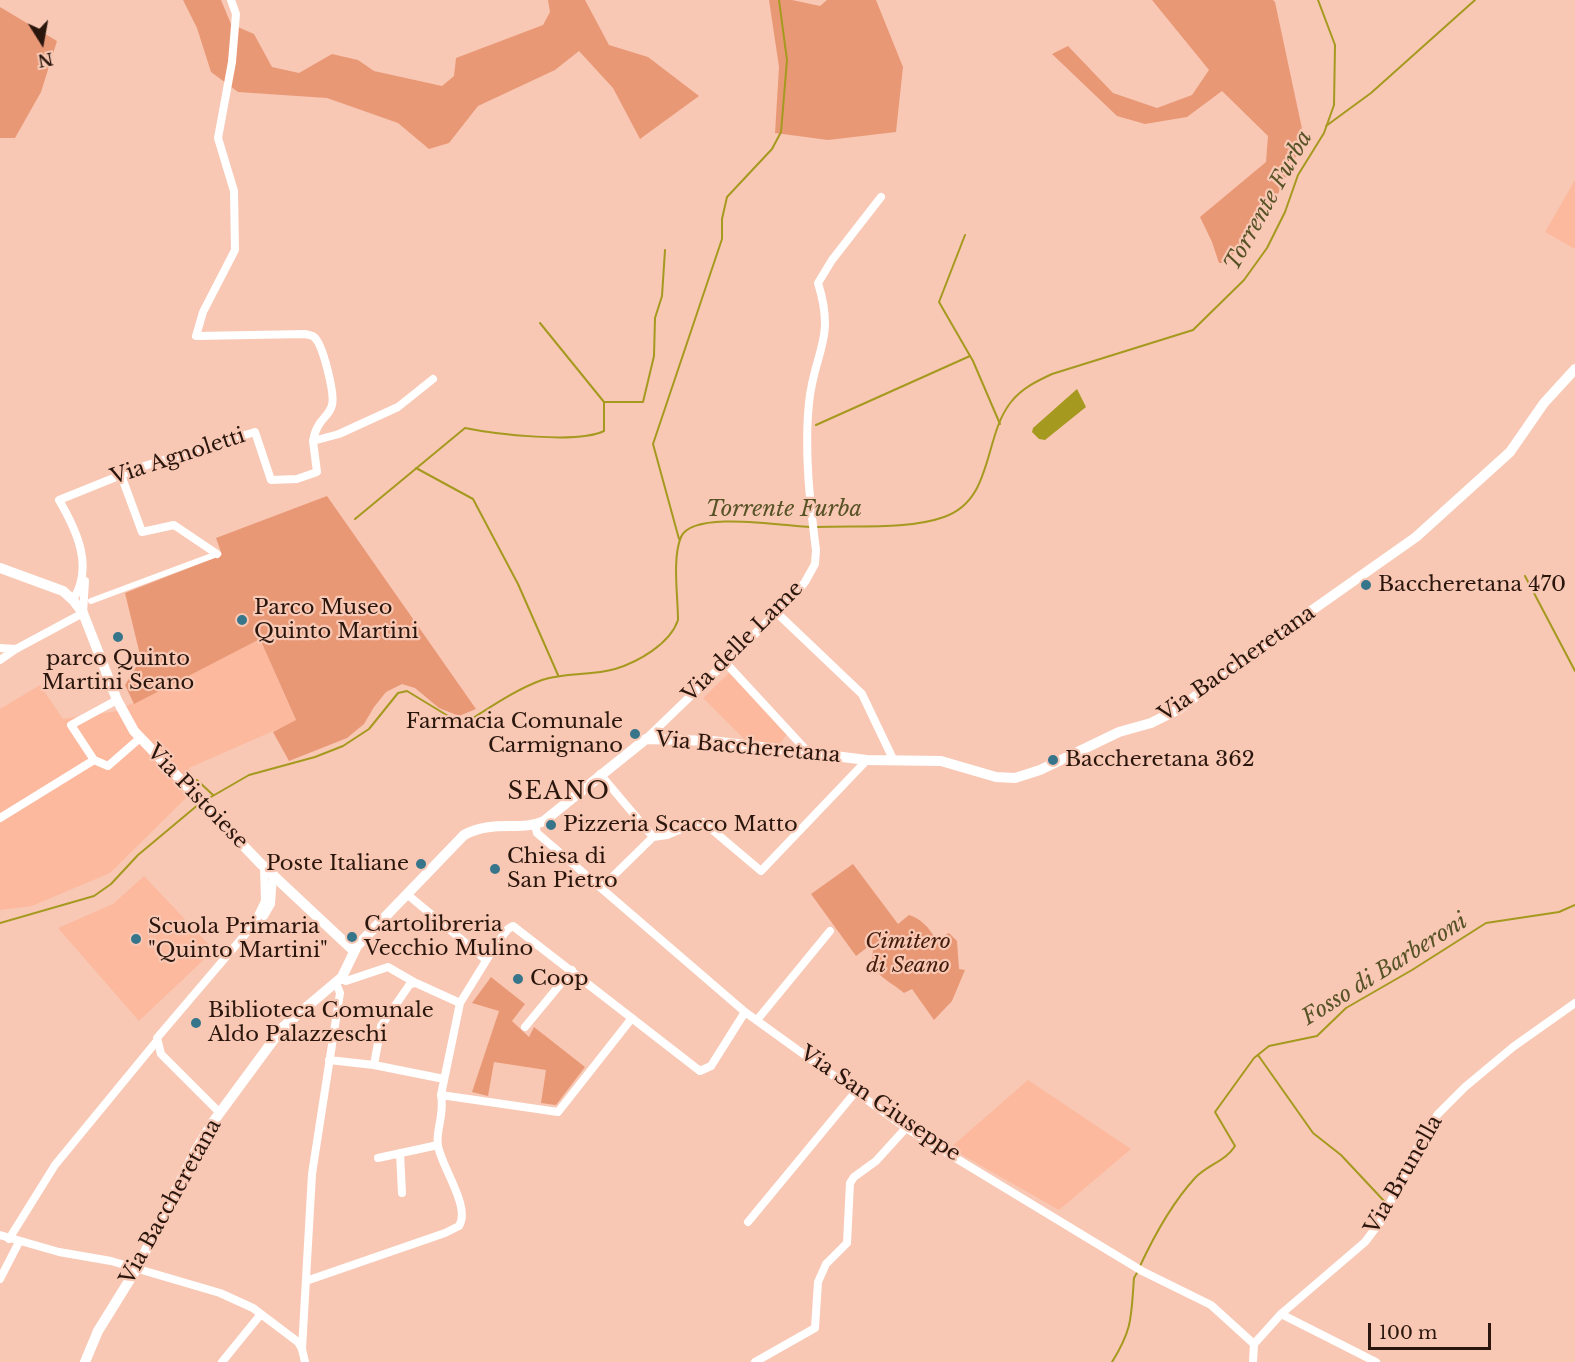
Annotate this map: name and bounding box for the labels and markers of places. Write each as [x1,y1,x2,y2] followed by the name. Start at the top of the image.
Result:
[1378,572,1566,598] place label: Baccheretana 470
[1359,578,1373,592] marker: Baccheretana 470
[254,595,419,645] place label: Parco Museo Quinto Martini
[235,613,249,627] marker: Parco Museo Quinto Martini
[111,630,125,644] marker: parco Quinto Martini Seano
[42,646,194,696] place label: parco Quinto Martini Seano
[406,709,623,759] place label: Farmacia Comunale Carmignano
[628,727,642,741] marker: Farmacia Comunale Carmignano
[1065,747,1255,773] place label: Baccheretana 362
[1046,753,1060,767] marker: Baccheretana 362
[563,812,798,838] place label: Pizzeria Scacco Matto
[544,818,558,832] marker: Pizzeria Scacco Matto
[507,844,618,894] place label: Chiesa di San Pietro
[266,851,409,877] place label: Poste Italiane
[414,857,428,871] marker: Poste Italiane
[488,862,502,876] marker: Chiesa di San Pietro
[364,912,533,962] place label: Cartolibreria Vecchio Mulino
[148,914,328,964] place label: Scuola Primaria "Quinto Martini"
[345,930,359,944] marker: Cartolibreria Vecchio Mulino
[129,932,143,946] marker: Scuola Primaria "Quinto Martini"
[530,966,589,992] place label: Coop
[511,972,525,986] marker: Coop
[208,998,434,1048] place label: Biblioteca Comunale Aldo Palazzeschi
[189,1016,203,1030] marker: Biblioteca Comunale Aldo Palazzeschi

